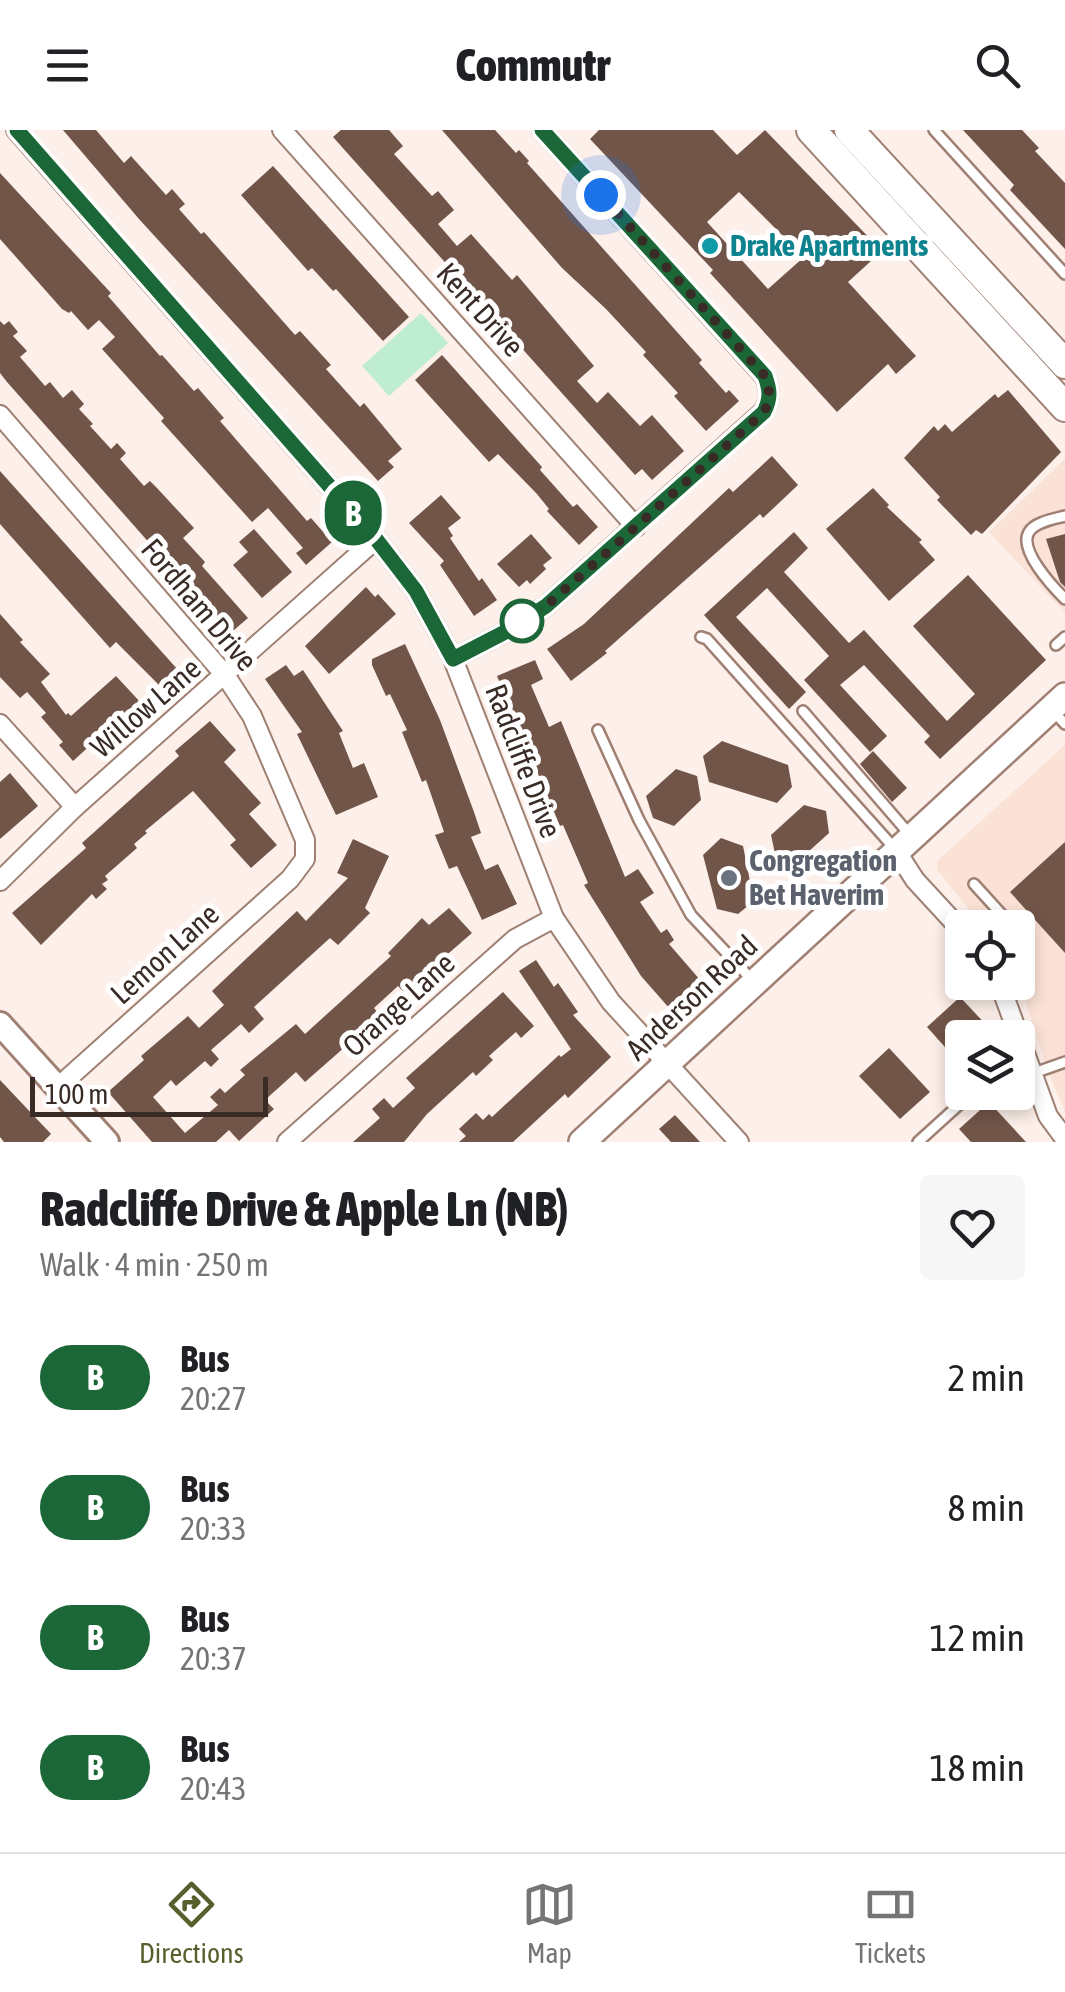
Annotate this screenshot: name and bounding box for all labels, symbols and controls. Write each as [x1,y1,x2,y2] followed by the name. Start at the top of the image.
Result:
[40,38,95,93] icon: menu
[970,38,1025,93] icon: search
[455,39,610,91] text: Commutr
[576,170,626,220] your location
[730,228,929,262] place label: Drake Apartments
[699,235,721,257] marker: Drake Apartments
[430,256,531,363] street label: Kent Drive
[320,480,386,546] line badge: B
[345,493,361,533] text: B
[135,532,265,677] street label: Fordham Drive
[501,600,543,642] unlabelled marker
[84,651,207,764] street label: Willow Lane
[479,679,569,842] street label: Radcliffe Drive
[749,843,897,911] place label: Congregation Bet Haverim
[718,867,740,889] marker: Congregation Bet Haverim
[103,896,225,1010] street label: Lemon Lane
[945,910,1035,1110] map controls
[945,910,1035,1000] button: locate
[619,928,764,1066] street label: Anderson Road
[336,945,461,1063] street label: Orange Lane
[945,1020,1035,1110] button: layers
[30,1072,268,1116] scale bar
[45,1078,108,1110] text: 100 m
[920,1175,1025,1280] button: heart
[40,1181,568,1236] text: Radcliffe Drive & Apple Ln (NB)
[40,1246,269,1283] text: Walk · 4 min · 250 m
[180,1337,230,1380] text: Bus
[947,1356,1025,1399] text: 2 min
[87,1357,103,1397] text: B
[180,1380,247,1417] text: 20:27
[180,1467,230,1510] text: Bus
[947,1486,1025,1529] text: 8 min
[87,1487,103,1527] text: B
[180,1510,247,1547] text: 20:33
[180,1597,230,1640] text: Bus
[930,1616,1025,1659] text: 12 min
[87,1617,103,1657] text: B
[180,1640,247,1677] text: 20:37
[180,1727,230,1770] text: Bus
[930,1746,1025,1789] text: 18 min
[87,1747,103,1787] text: B
[180,1770,247,1807] text: 20:43
[139,1877,244,1969] tab: Directions
[522,1877,577,1969] tab: Map
[855,1877,926,1969] tab: Tickets

